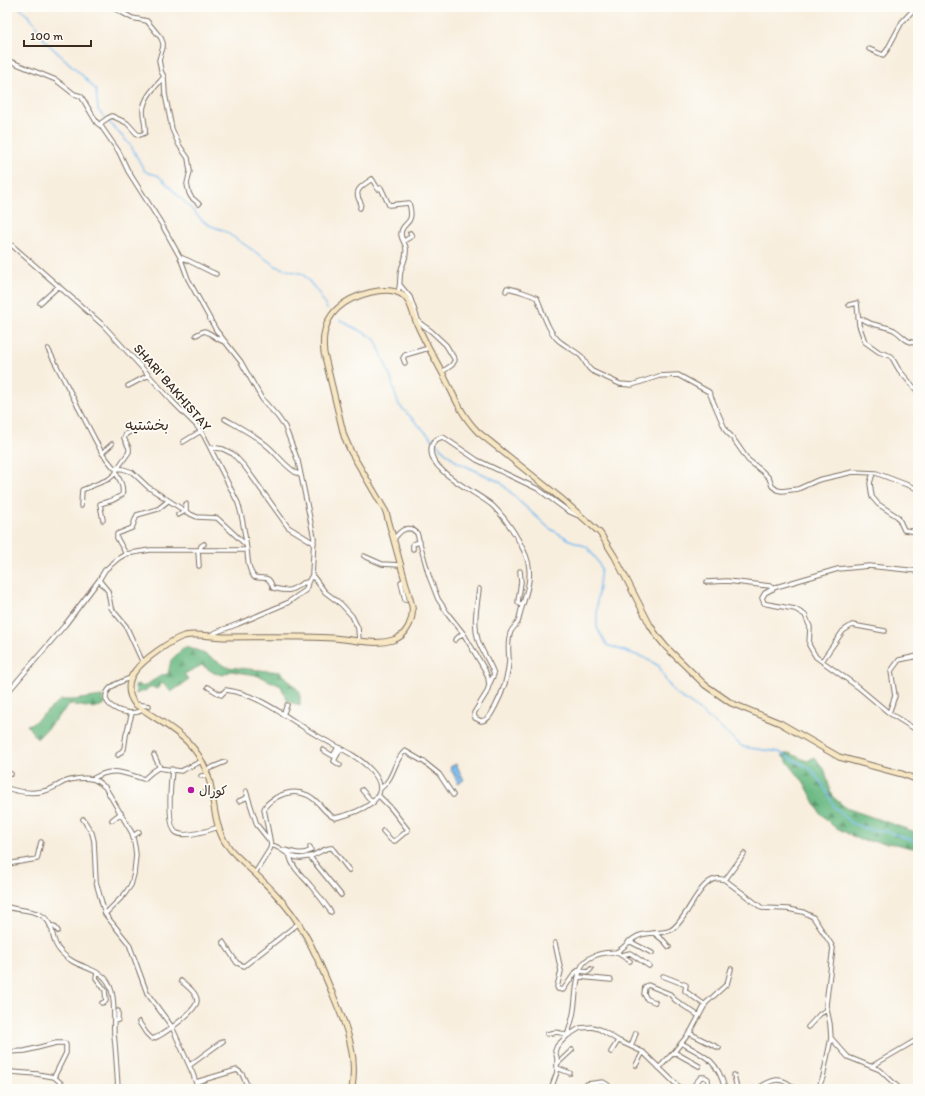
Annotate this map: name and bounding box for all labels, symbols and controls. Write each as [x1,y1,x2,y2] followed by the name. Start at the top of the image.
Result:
[24,22,91,48] scale bar
[30,29,63,43] text: 100 m
[131,341,215,434] street label: SHARI' BAKHISTAY
[125,416,169,434] district label: بخشتيه
[199,783,228,799] place label: كورال
[186,785,196,795] marker: كورال

